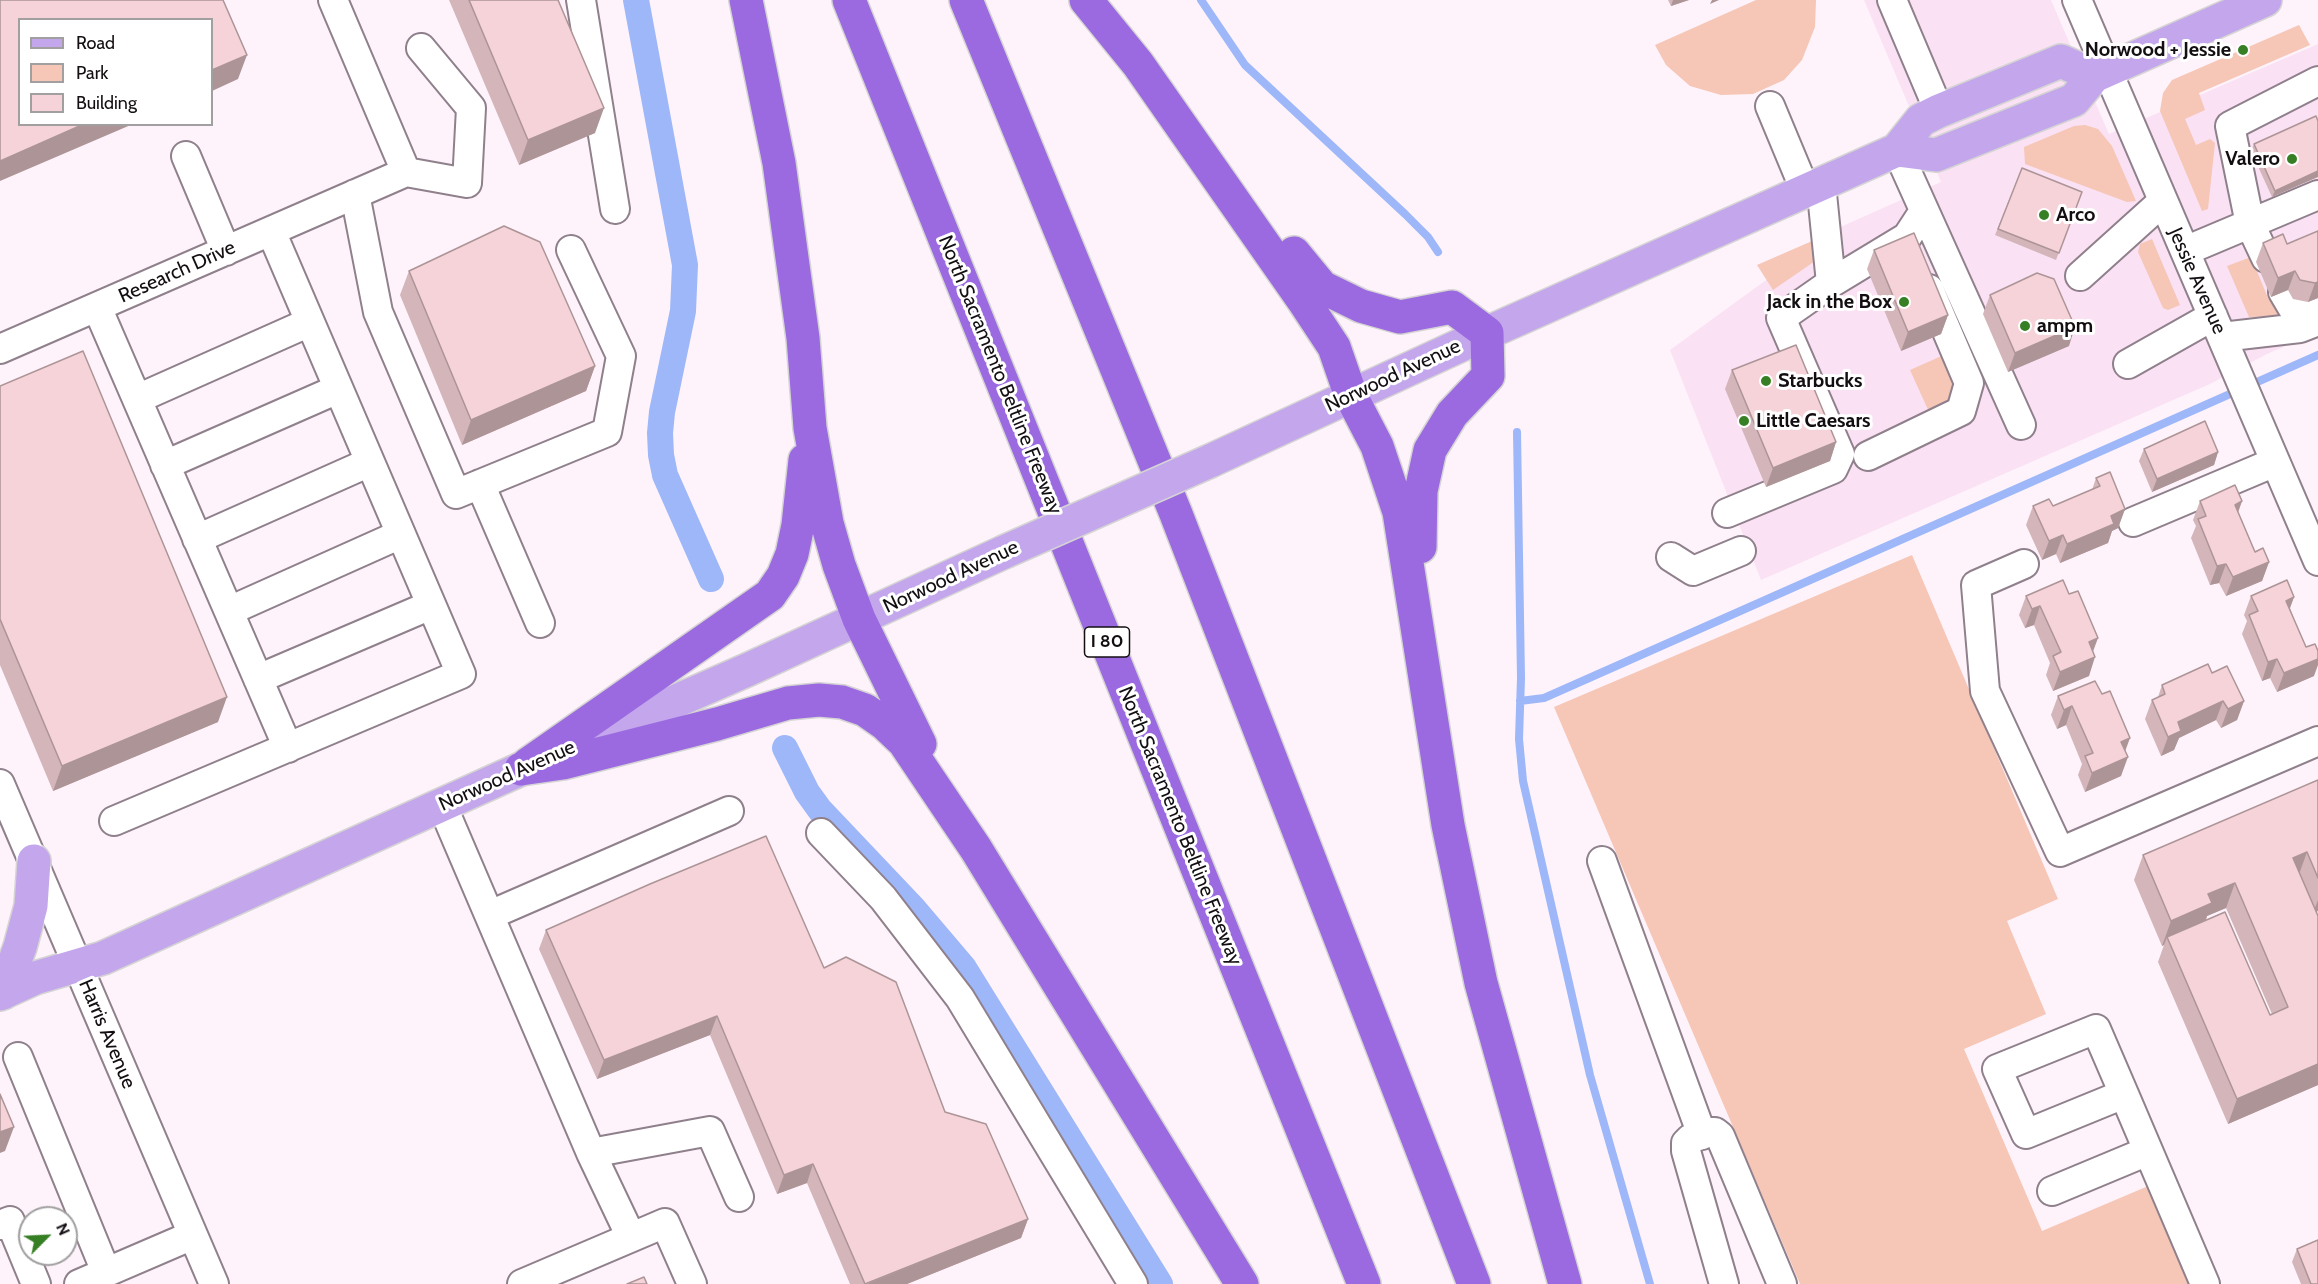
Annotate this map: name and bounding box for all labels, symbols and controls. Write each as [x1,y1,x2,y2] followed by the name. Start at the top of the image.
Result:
[18,18,213,126] legend
[76,32,115,54] text: Road
[2085,38,2231,62] place label: Norwood + Jessie
[2236,43,2250,57] marker: Norwood + Jessie
[76,62,108,84] text: Park
[76,92,137,114] text: Building
[2225,147,2280,171] place label: Valero
[2285,152,2299,166] marker: Valero
[2056,203,2095,227] place label: Arco
[2037,208,2051,222] marker: Arco
[2163,224,2231,338] street label: Jessie Avenue
[933,232,1067,518] street label: North Sacramento Beltline Freeway
[115,236,239,308] street label: Research Drive
[1767,290,1892,314] place label: Jack in the Box
[1897,295,1911,309] marker: Jack in the Box
[2037,314,2093,338] place label: ampm
[2018,319,2032,333] marker: ampm
[1322,334,1464,418] street label: Norwood Avenue
[1778,369,1863,393] place label: Starbucks
[1759,374,1773,388] marker: Starbucks
[1756,409,1870,433] place label: Little Caesars
[1737,414,1751,428] marker: Little Caesars
[880,535,1022,619] street label: Norwood Avenue
[1084,627,1130,657] road number: I 80
[1113,683,1247,969] street label: North Sacramento Beltline Freeway
[435,735,579,817] street label: Norwood Avenue
[73,976,141,1092] street label: Harris Avenue
[18,1206,78,1266] north arrow
[52,1220,74,1238] text: N

